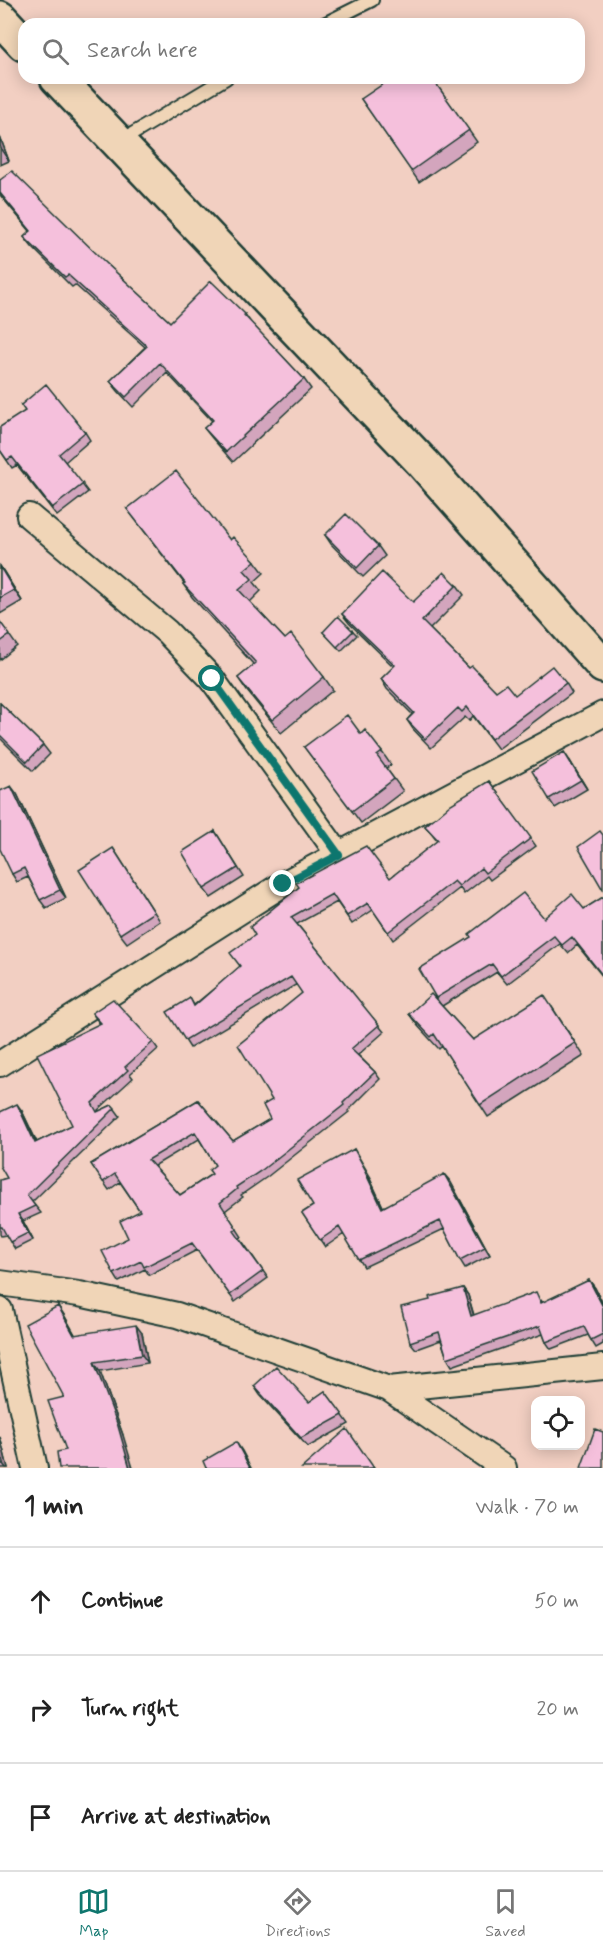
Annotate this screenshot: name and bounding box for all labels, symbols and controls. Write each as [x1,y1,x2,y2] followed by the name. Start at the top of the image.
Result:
[18,18,585,84] search box
[39,35,72,68] icon: search
[87,37,198,65] text: Search here
[198,665,224,691] route start
[269,870,295,896] route end
[531,1396,585,1450] map controls
[531,1396,585,1450] button: locate
[24,1490,84,1524] text: 1 min
[476,1494,579,1521] text: Walk · 70 m
[24,1585,57,1618] icon: ahead
[81,1587,163,1615] text: Continue
[534,1588,579,1615] text: 50 m
[24,1693,57,1726] icon: right
[81,1695,179,1723] text: Turn right
[536,1696,579,1723] text: 20 m
[24,1801,57,1834] icon: arrive
[81,1803,271,1831] text: Arrive at destination
[77,1885,110,1942] tab: Map
[265,1885,331,1942] tab: Directions
[485,1885,526,1942] tab: Saved

